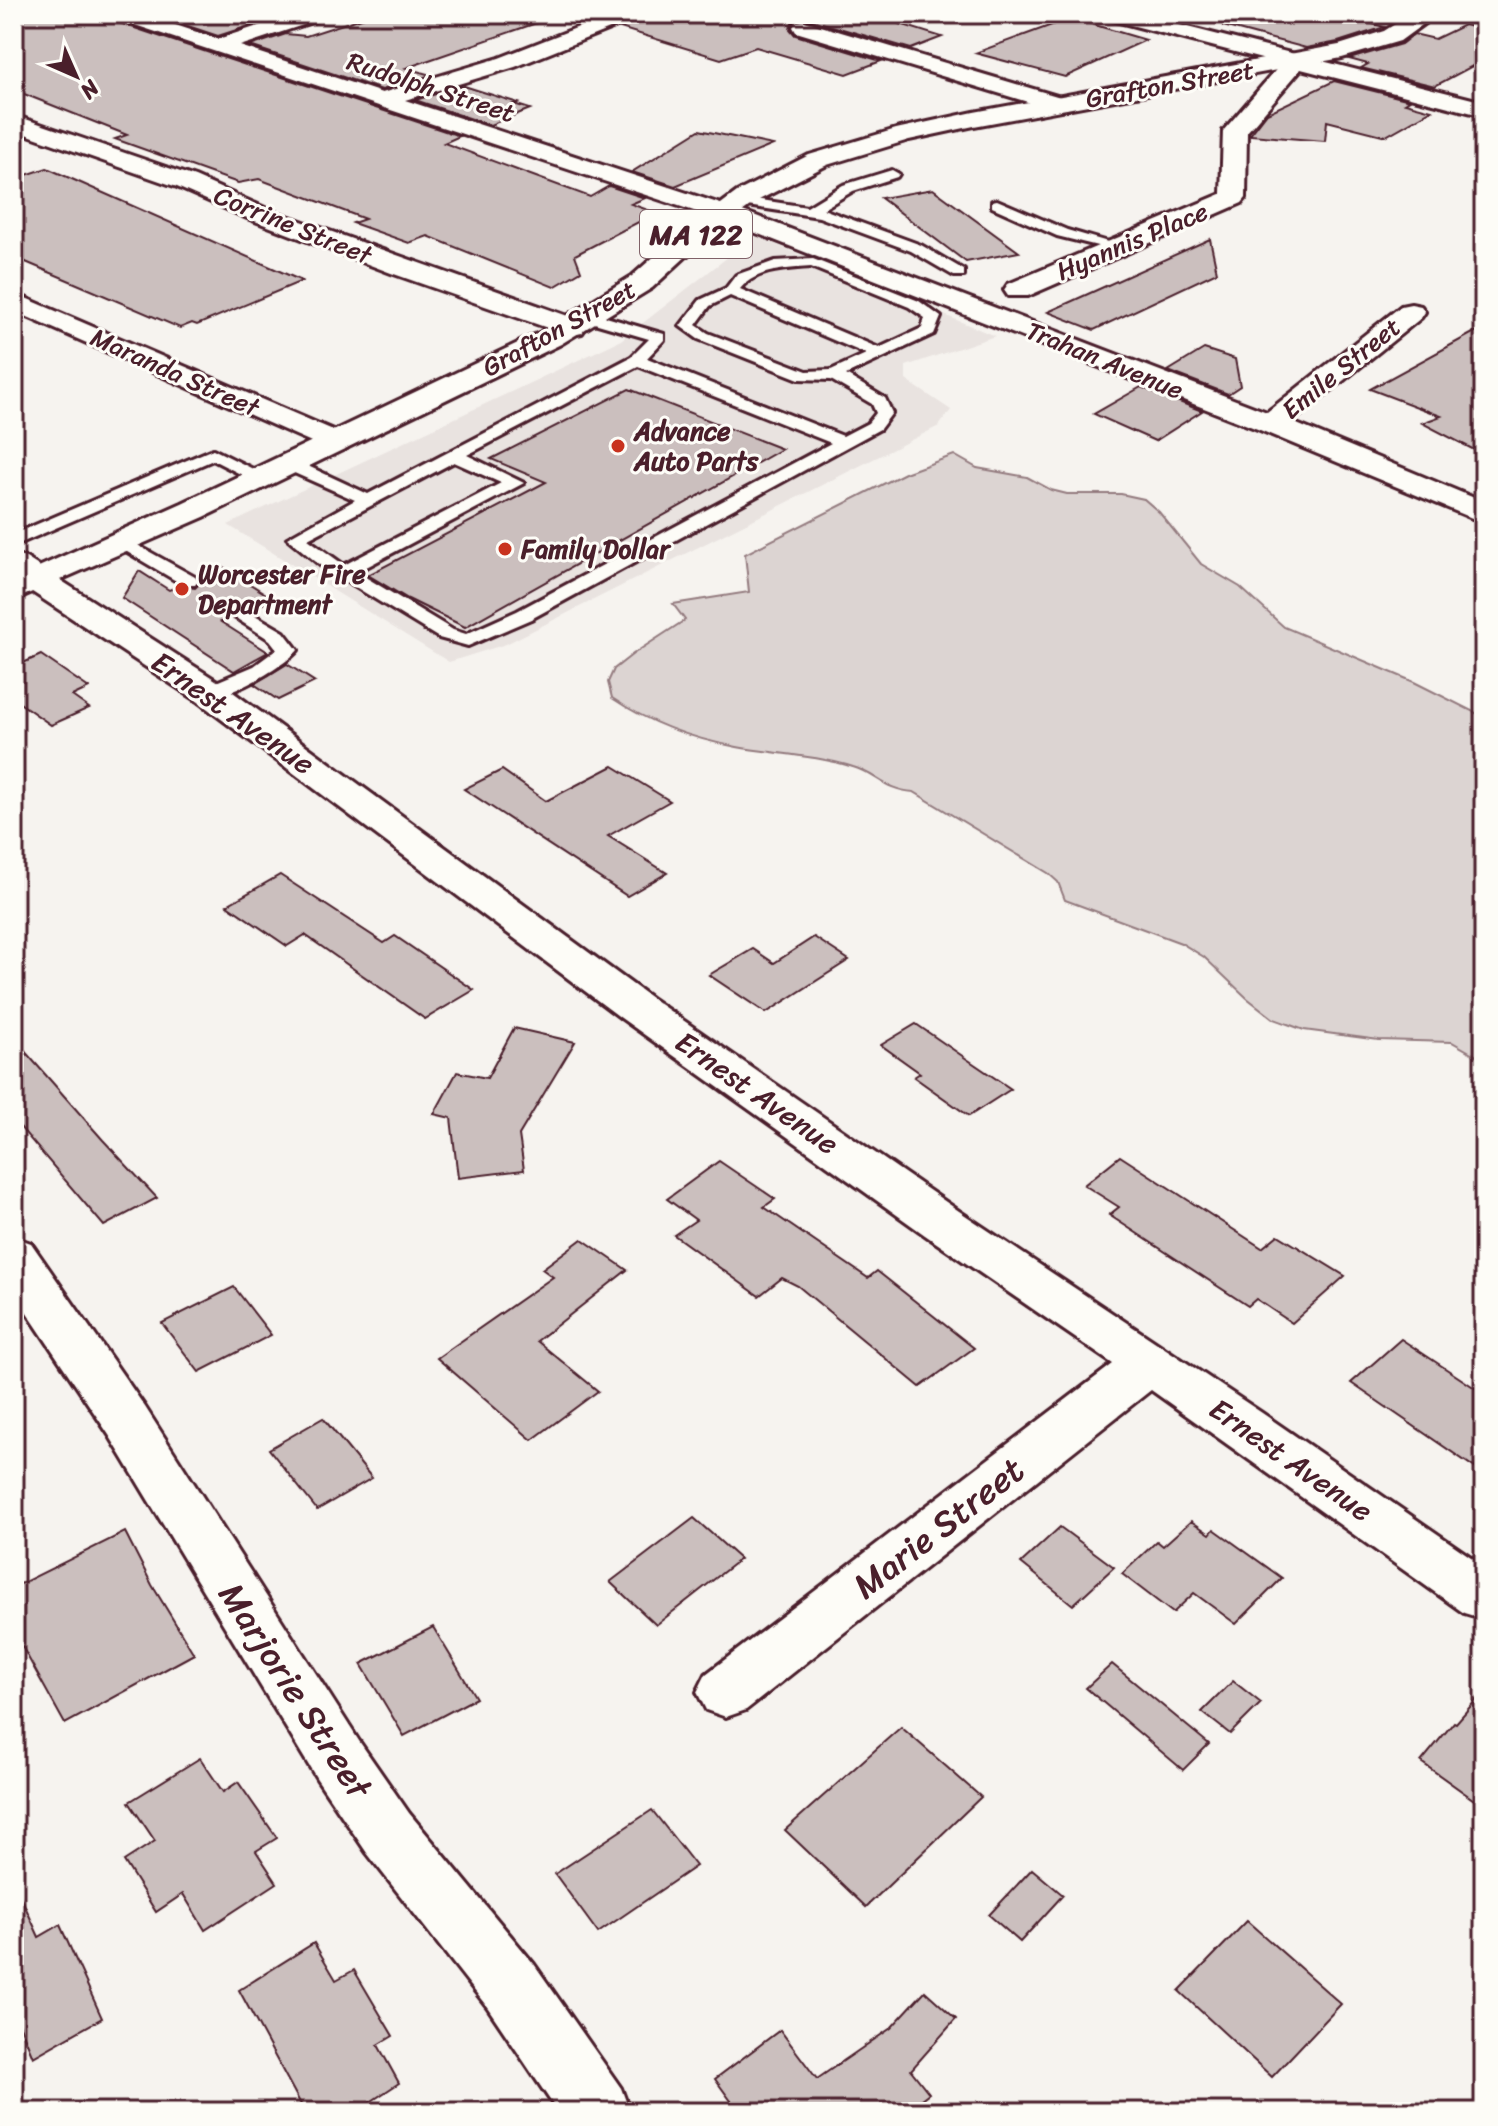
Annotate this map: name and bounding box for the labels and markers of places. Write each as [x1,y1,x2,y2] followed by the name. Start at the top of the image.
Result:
[633,408,759,484] place label: Advance Auto Parts
[609,437,627,455] marker: Advance Auto Parts
[520,526,672,572] place label: Family Dollar
[496,540,514,558] marker: Family Dollar
[198,551,366,627] place label: Worcester Fire Department
[173,580,191,598] marker: Worcester Fire Department

